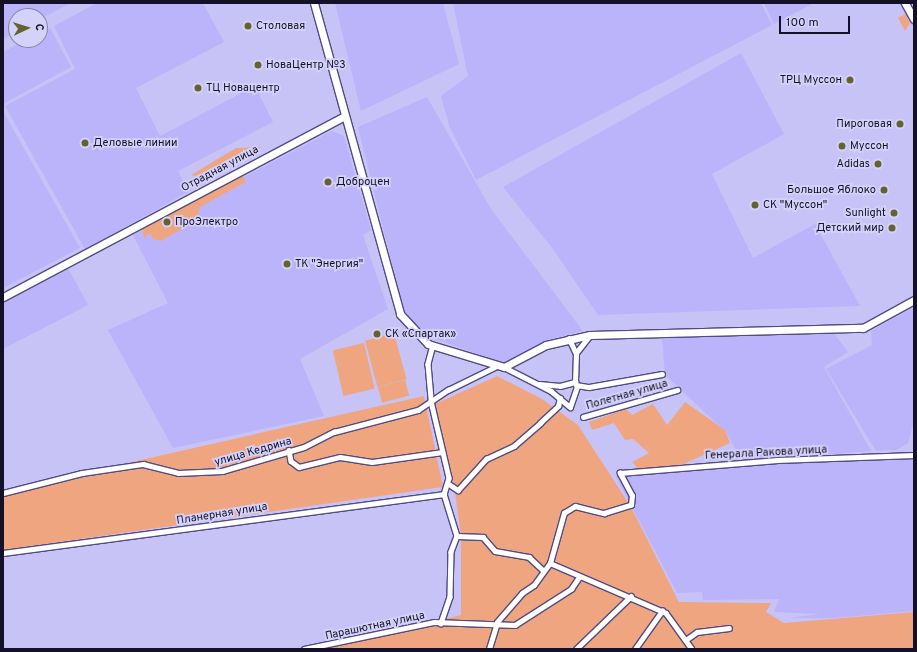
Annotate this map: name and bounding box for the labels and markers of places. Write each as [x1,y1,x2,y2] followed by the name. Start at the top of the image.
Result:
[256,19,305,33] place label: Столовая
[243,21,253,31] marker: Столовая
[266,58,346,72] place label: НоваЦентр №3
[253,60,263,70] marker: НоваЦентр №3
[780,73,842,87] place label: ТРЦ Муссон
[845,75,855,85] marker: ТРЦ Муссон
[206,81,280,95] place label: ТЦ Новацентр
[193,83,203,93] marker: ТЦ Новацентр
[836,117,892,131] place label: Пироговая
[895,119,905,129] marker: Пироговая
[93,136,178,150] place label: Деловые линии
[80,138,90,148] marker: Деловые линии
[850,139,888,153] place label: Муссон
[837,141,847,151] marker: Муссон
[837,157,870,171] place label: Adidas
[873,159,883,169] marker: Adidas
[336,175,390,189] place label: Доброцен
[323,177,333,187] marker: Доброцен
[787,183,876,197] place label: Большое Яблоко
[879,185,889,195] marker: Большое Яблоко
[763,198,827,212] place label: СК "Муссон"
[750,200,760,210] marker: СК "Муссон"
[845,206,886,220] place label: Sunlight
[889,208,899,218] marker: Sunlight
[175,215,238,229] place label: ПроЭлектро
[162,217,172,227] marker: ПроЭлектро
[816,221,884,235] place label: Детский мир
[887,223,897,233] marker: Детский мир
[295,257,363,271] place label: ТК "Энергия"
[282,259,292,269] marker: ТК "Энергия"
[385,327,456,341] place label: СК «Спартак»
[372,329,382,339] marker: СК «Спартак»

